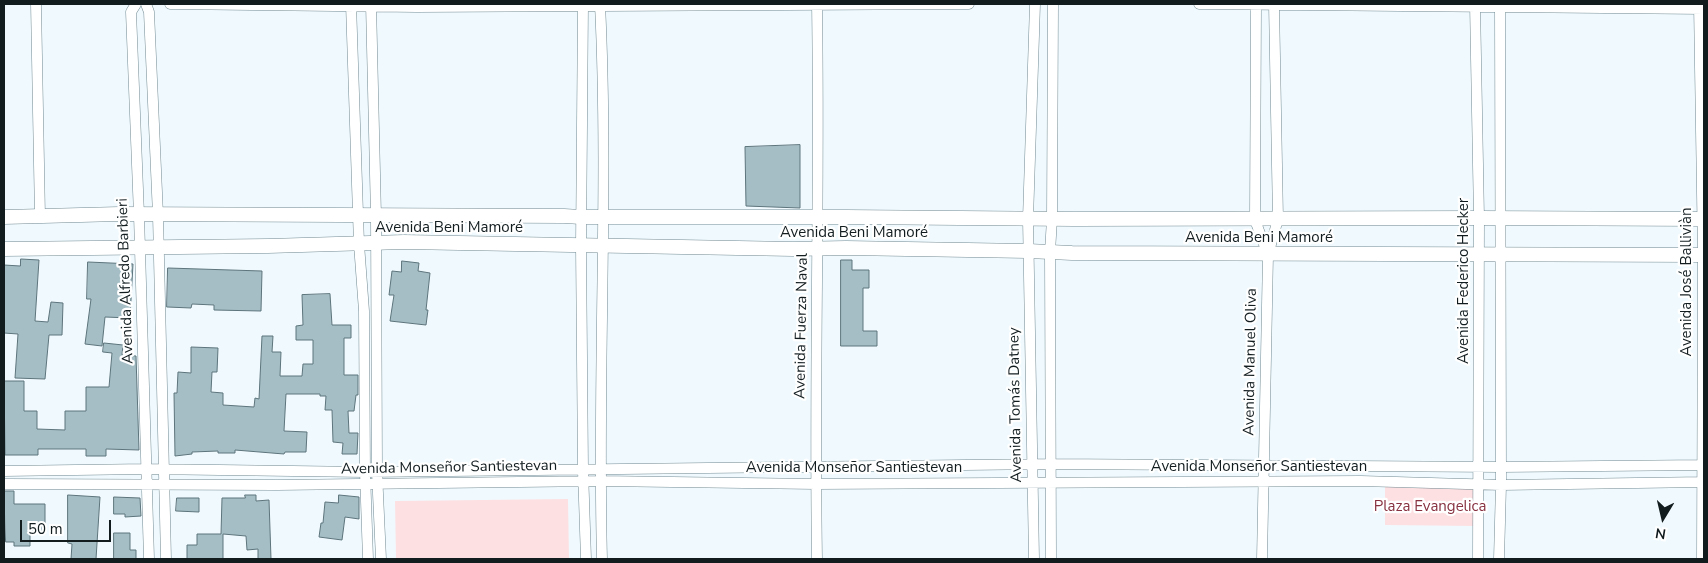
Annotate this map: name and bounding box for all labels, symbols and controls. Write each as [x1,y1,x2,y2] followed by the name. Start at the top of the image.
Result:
[114,198,138,364] street label: Avenida Alfredo Barbieri
[1455,198,1473,364] street label: Avenida Federico Hecker
[1678,207,1696,357] street label: Avenida José Balliviàn
[375,219,523,237] street label: Avenida Beni Mamoré
[780,224,928,242] street label: Avenida Beni Mamoré
[1185,229,1333,247] street label: Avenida Beni Mamoré
[792,253,812,399] street label: Avenida Fuerza Naval
[1241,288,1261,436] street label: Avenida Manuel Oliva
[1006,327,1026,483] street label: Avenida Tomás Datney
[341,457,557,479] street label: Avenida Monseñor Santiestevan
[1151,458,1367,476] street label: Avenida Monseñor Santiestevan
[746,459,962,477] street label: Avenida Monseñor Santiestevan
[1638,493,1688,543] north arrow
[1374,498,1486,516] park label: Plaza Evangelica
[22,510,114,542] scale bar
[28,519,63,539] text: 50 m
[1654,523,1667,544] text: N

